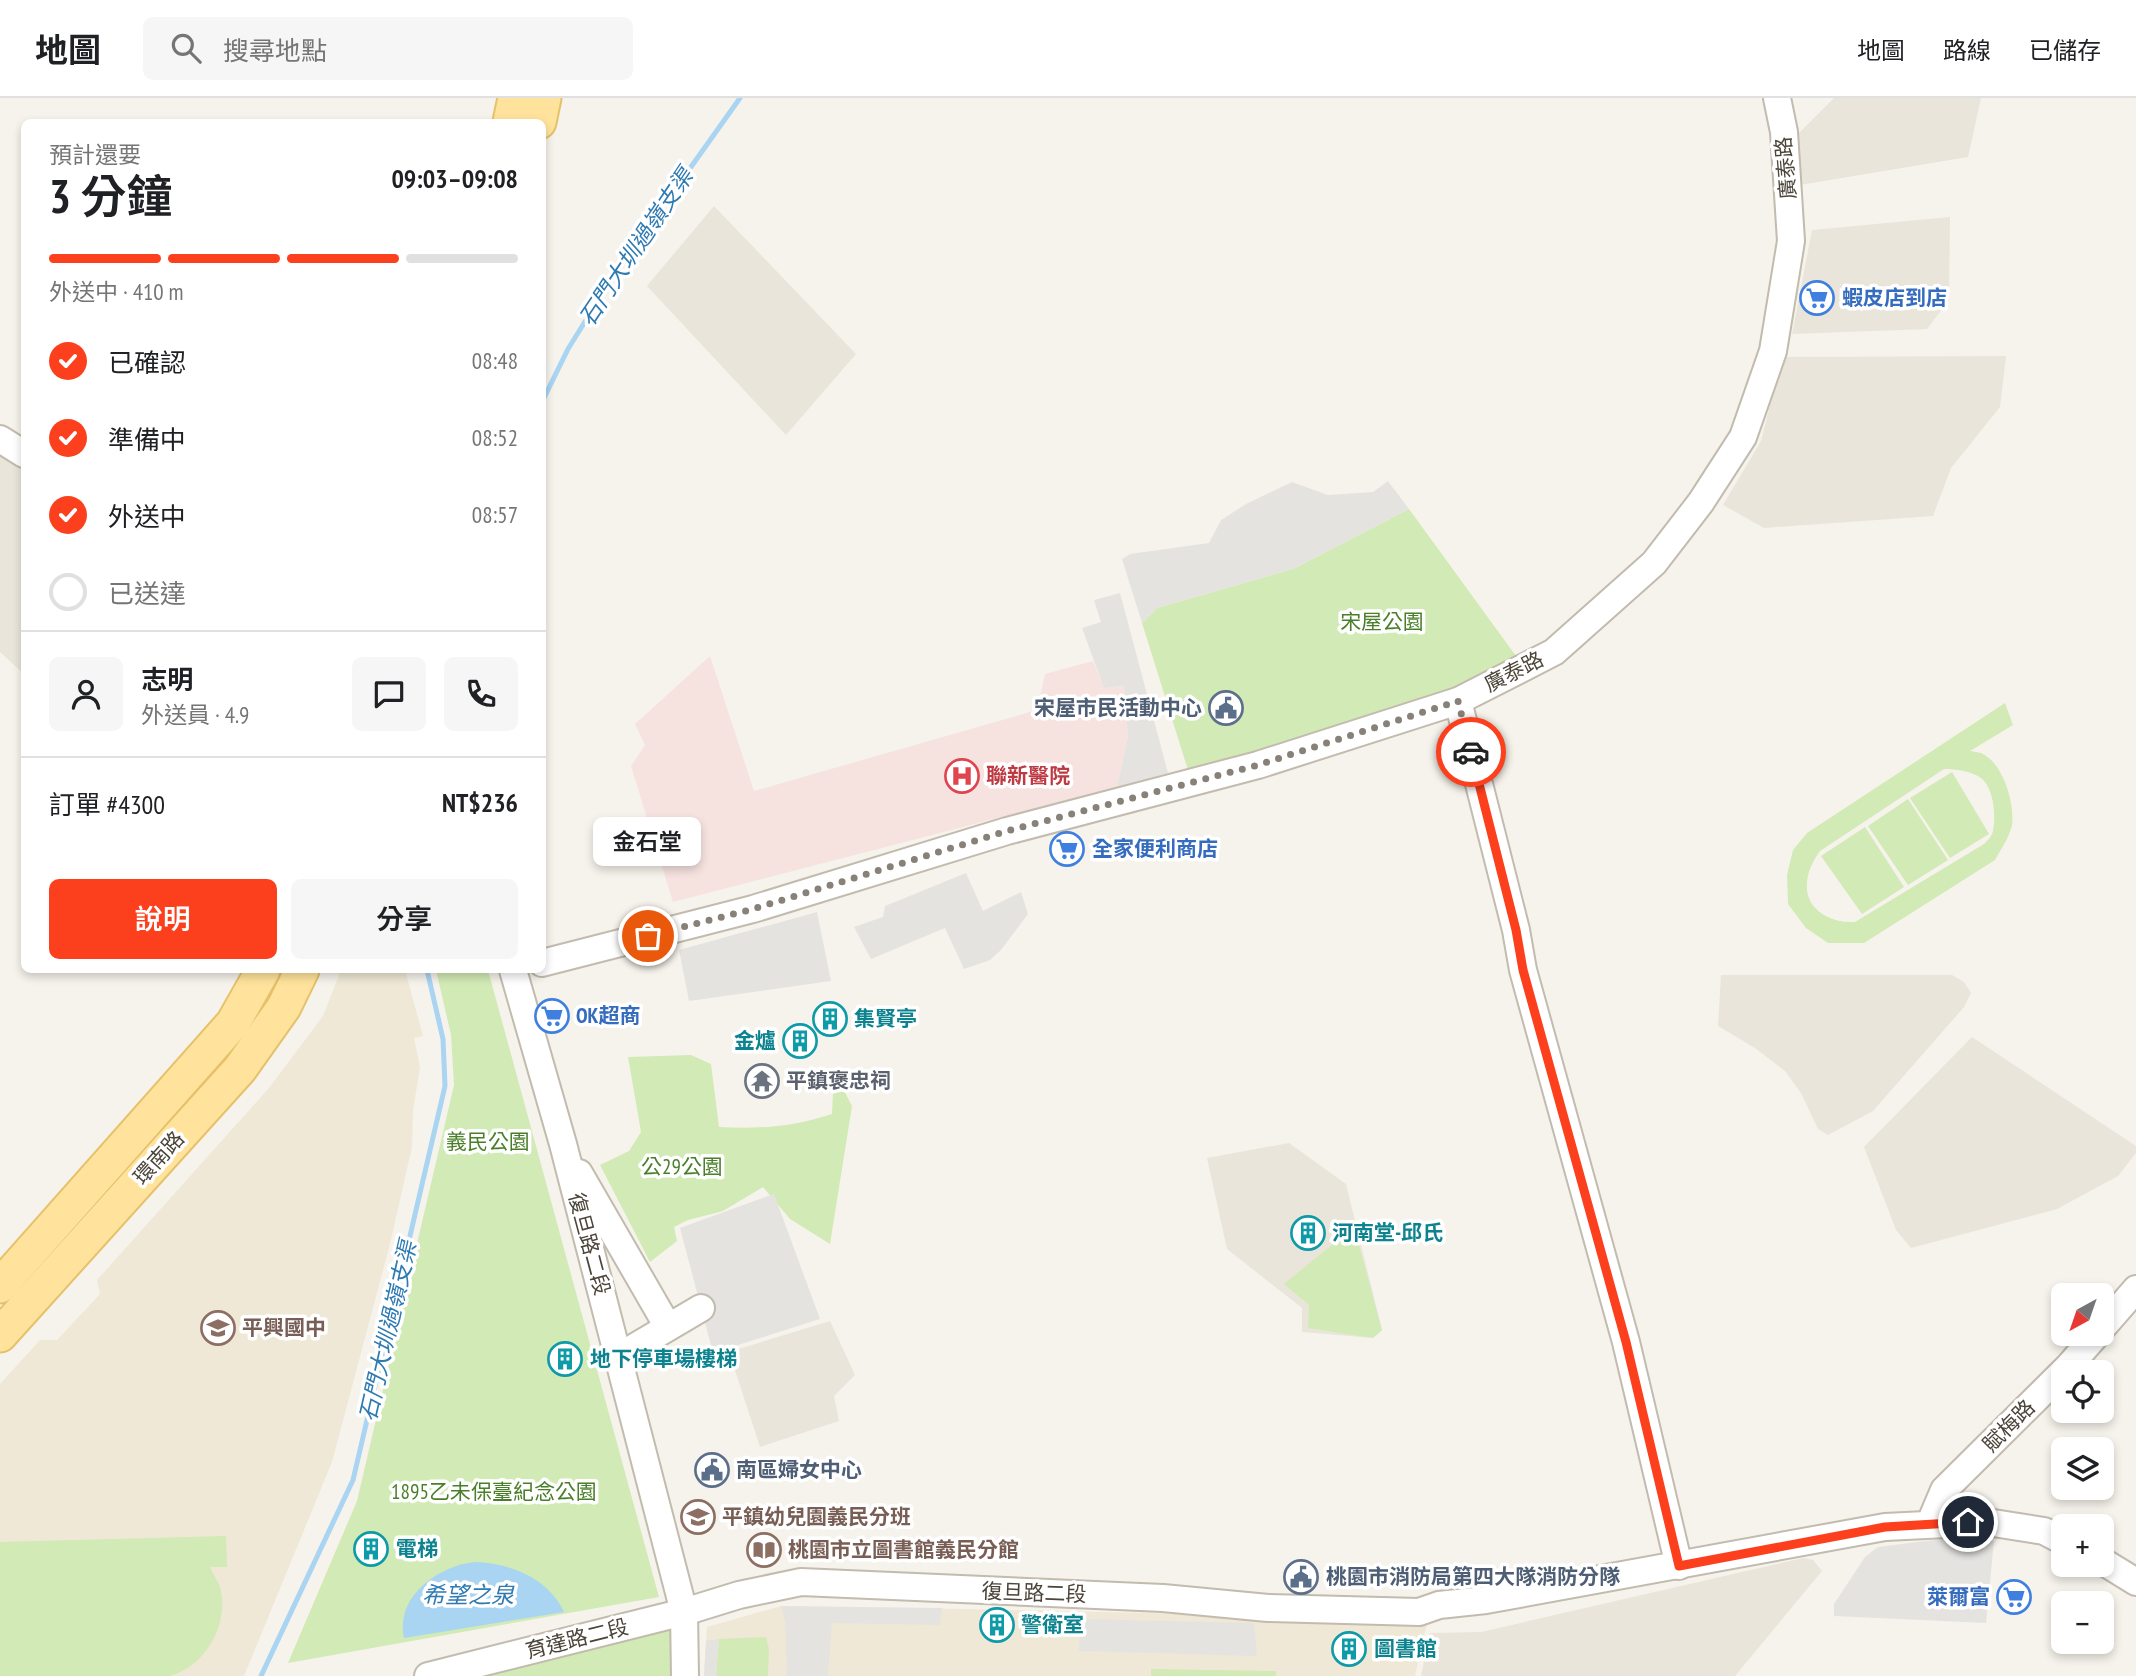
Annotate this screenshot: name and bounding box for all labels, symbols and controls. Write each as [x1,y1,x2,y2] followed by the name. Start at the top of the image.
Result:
[143,17,633,80] search box
[35,28,101,71] text: 地圖
[167,29,205,67] icon: search
[223,34,327,67] text: 搜尋地點
[1857,35,1905,66] text: 地圖
[1943,35,1991,66] text: 路線
[2029,35,2101,66] text: 已儲存
[1769,135,1802,201] street label: 廣泰路
[49,140,141,169] text: 預計還要
[572,160,701,331] water label: 石門大圳過嶺支渠
[391,162,518,195] text: 09:03–09:08
[49,166,172,226] text: 3 分鐘
[49,277,184,306] text: 外送中 · 410 m
[1798,279,1836,317] supermarket icon: 蝦皮店到店
[1842,284,1947,311] place label: 蝦皮店到店
[49,342,87,380] icon: check
[108,346,186,379] text: 已確認
[472,346,518,375] text: 08:48
[49,419,87,457] icon: check
[108,423,186,456] text: 準備中
[472,423,518,452] text: 08:52
[49,496,87,534] icon: check
[108,500,186,533] text: 外送中
[472,500,518,529] text: 08:57
[108,577,186,610] text: 已送達
[1340,608,1424,635] park label: 宋屋公園
[1480,645,1548,698] street label: 廣泰路
[49,657,123,731] button: person
[352,657,426,731] button: chat
[444,657,518,731] button: phone
[141,663,193,696] text: 志明
[1207,689,1245,727] public building icon: 宋屋市民活動中心
[1034,694,1202,721] place label: 宋屋市民活動中心
[141,700,249,729] text: 外送員 · 4.9
[1436,717,1506,787] courier
[1452,733,1490,771] icon: car
[943,757,981,795] hospital icon: 聯新醫院
[986,762,1070,789] place label: 聯新醫院
[442,786,518,819] text: NT$236
[49,788,165,821] text: 訂單 #4300
[594,817,702,866] callout: 金石堂
[613,827,682,856] text: 金石堂
[1048,830,1086,868] supermarket icon: 全家便利商店
[1092,835,1218,862] place label: 全家便利商店
[49,879,277,959] button: 說明
[291,879,518,959] button: 分享
[618,906,678,966] pin
[629,917,667,955] icon: bag
[533,997,571,1035] supermarket icon: OK超商
[811,1000,849,1038] building icon: 集賢亭
[576,1002,641,1029] place label: OK超商
[854,1005,917,1032] place label: 集賢亭
[781,1022,819,1060] building icon: 金爐
[734,1027,776,1054] place label: 金爐
[743,1062,781,1100] temple icon: 平鎮褒忠祠
[786,1067,891,1094] place label: 平鎮褒忠祠
[128,1125,190,1190] street label: 環南路
[446,1128,530,1155] park label: 義民公園
[641,1153,723,1180] park label: 公29公園
[563,1190,616,1298] street label: 復旦路二段
[1289,1214,1327,1252] building icon: 河南堂-邱氏
[1332,1219,1443,1246] place label: 河南堂-邱氏
[353,1235,423,1424] water label: 石門大圳過嶺支渠
[2051,1283,2114,1346] north arrow
[2051,1283,2114,1654] map controls
[199,1309,237,1347] school or university icon: 平興國中
[242,1314,326,1341] place label: 平興國中
[546,1340,584,1378] building icon: 地下停車場樓梯
[590,1345,737,1372] place label: 地下停車場樓梯
[2051,1360,2114,1423] button: locate
[1977,1394,2040,1457] street label: 賦梅路
[2051,1437,2114,1500] button: layers
[693,1451,731,1489] public building icon: 南區婦女中心
[736,1456,862,1483] place label: 南區婦女中心
[391,1478,597,1505] park label: 1895乙未保臺紀念公園
[1938,1492,1998,1552] pin
[679,1498,717,1536] school or university icon: 平鎮幼兒園義民分班
[722,1503,911,1530] place label: 平鎮幼兒園義民分班
[1949,1503,1987,1541] icon: home
[2051,1514,2114,1577] button: +
[352,1530,390,1568] building icon: 電梯
[745,1531,783,1569] library icon: 桃園市立圖書館義民分館
[396,1535,438,1562] place label: 電梯
[788,1536,1019,1563] place label: 桃園市立圖書館義民分館
[1282,1558,1320,1596] public building icon: 桃園市消防局第四大隊消防分隊
[1326,1563,1621,1590] place label: 桃園市消防局第四大隊消防分隊
[981,1577,1087,1608] street label: 復旦路二段
[1995,1578,2033,1616] supermarket icon: 萊爾富
[422,1580,515,1609] water label: 希望之泉
[1927,1583,1990,1610] place label: 萊爾富
[2051,1591,2114,1654] button: −
[978,1606,1016,1644] building icon: 警衛室
[1021,1611,1084,1638] place label: 警衛室
[523,1613,631,1664] street label: 育達路二段
[1330,1630,1368,1668] building icon: 圖書館
[1374,1635,1437,1662] place label: 圖書館

